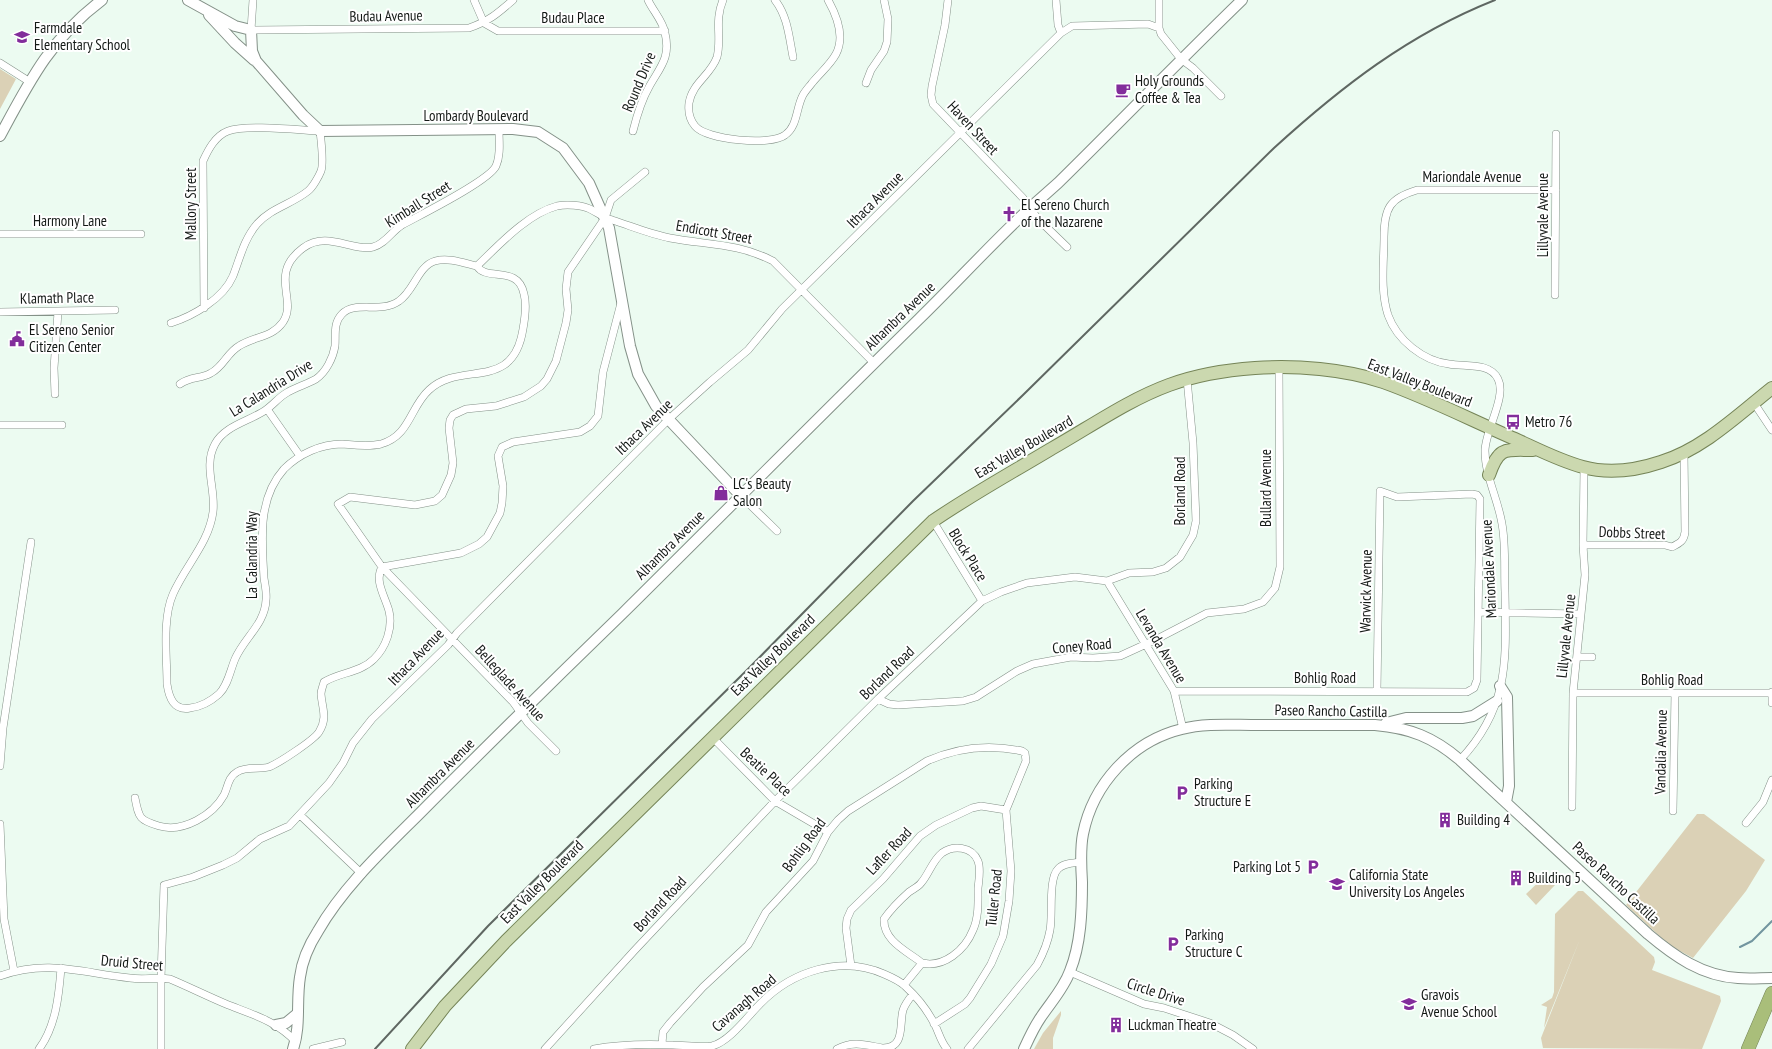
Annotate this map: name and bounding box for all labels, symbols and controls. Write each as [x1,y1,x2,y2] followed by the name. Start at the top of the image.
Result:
[349,5,423,26] street label: Budau Avenue
[541,8,605,27] street label: Budau Place
[34,18,131,54] place label: Farmdale Elementary School
[13,28,31,46] school or university icon: Farmdale Elementary School
[617,49,660,115] street label: Round Drive
[1135,71,1204,107] place label: Holy Grounds Coffee & Tea
[1114,81,1132,99] cafe icon: Holy Grounds Coffee & Tea
[944,97,1003,159] street label: Haven Street
[423,106,529,125] street label: Lombardy Boulevard
[842,167,907,232] street label: Ithaca Avenue
[1423,167,1521,186] street label: Mariondale Avenue
[181,168,200,240] street label: Mallory Street
[1533,173,1552,257] street label: Lillyvale Avenue
[381,176,454,231] street label: Kimball Street
[1021,195,1109,231] place label: El Sereno Church of the Nazarene
[1000,205,1018,223] church icon: El Sereno Church of the Nazarene
[33,211,107,230] street label: Harmony Lane
[675,215,754,248] street label: Endicott Street
[861,277,939,354] street label: Alhambra Avenue
[20,287,94,308] street label: Klamath Place
[29,320,115,356] place label: El Sereno Senior Citizen Center
[8,330,26,348] public building icon: El Sereno Senior Citizen Center
[1365,354,1475,411] street label: East Valley Boulevard
[226,355,316,421] street label: La Calandria Drive
[611,395,676,459] street label: Ithaca Avenue
[971,411,1076,482] street label: East Valley Boulevard
[1525,412,1572,431] place label: Metro 76
[1504,413,1522,431] bus stop icon: Metro 76
[1256,449,1275,527] street label: Bullard Avenue
[1170,456,1189,526] street label: Borland Road
[733,474,791,510] place label: LC's Beauty Salon
[712,484,730,502] shop icon: LC's Beauty Salon
[631,506,708,583] street label: Alhambra Avenue
[242,511,261,599] street label: La Calandria Way
[1476,519,1501,619] street label: Mariondale Avenue
[1598,522,1666,543] street label: Dobbs Street
[945,525,992,585] street label: Block Place
[1355,549,1376,633] street label: Warwick Avenue
[1552,593,1579,679] street label: Lillyvale Avenue
[1132,605,1191,686] street label: Levanda Avenue
[726,610,819,700] street label: East Valley Boulevard
[384,624,448,689] street label: Ithaca Avenue
[1052,633,1112,658] street label: Coney Road
[471,641,549,725] street label: Belleglade Avenue
[855,642,918,703] street label: Borland Road
[1294,668,1356,687] street label: Bohlig Road
[1641,670,1703,689] street label: Bohlig Road
[1275,700,1388,721] street label: Paseo Rancho Castilla
[1650,709,1671,796] street label: Vandalia Avenue
[401,734,478,811] street label: Alhambra Avenue
[737,743,796,800] street label: Beatie Place
[1194,774,1251,810] place label: Parking Structure E
[1173,784,1191,802] parking icon: Parking Structure E
[1457,810,1510,829] place label: Building 4
[1436,811,1454,829] building icon: Building 4
[778,814,830,875] street label: Bohlig Road
[862,823,915,878] street label: Lafler Road
[496,836,587,927] street label: East Valley Boulevard
[1569,837,1664,928] street label: Paseo Rancho Castilla
[1233,857,1301,876] place label: Parking Lot 5
[1304,858,1322,876] parking icon: Parking Lot 5
[1349,865,1465,901] place label: California State University Los Angeles
[981,868,1006,928] street label: Tuller Road
[1528,868,1581,887] place label: Building 5
[1507,869,1525,887] building icon: Building 5
[629,872,690,935] street label: Borland Road
[1328,875,1346,893] school or university icon: California State University Los Angeles
[1185,925,1243,961] place label: Parking Structure C
[1164,935,1182,953] parking icon: Parking Structure C
[100,950,164,975] street label: Druid Street
[708,970,780,1036] street label: Cavanagh Road
[1125,973,1187,1010] street label: Circle Drive
[1421,985,1497,1021] place label: Gravois Avenue School
[1400,995,1418,1013] school or university icon: Gravois Avenue School
[1128,1015,1217,1034] place label: Luckman Theatre
[1107,1016,1125,1034] building icon: Luckman Theatre

